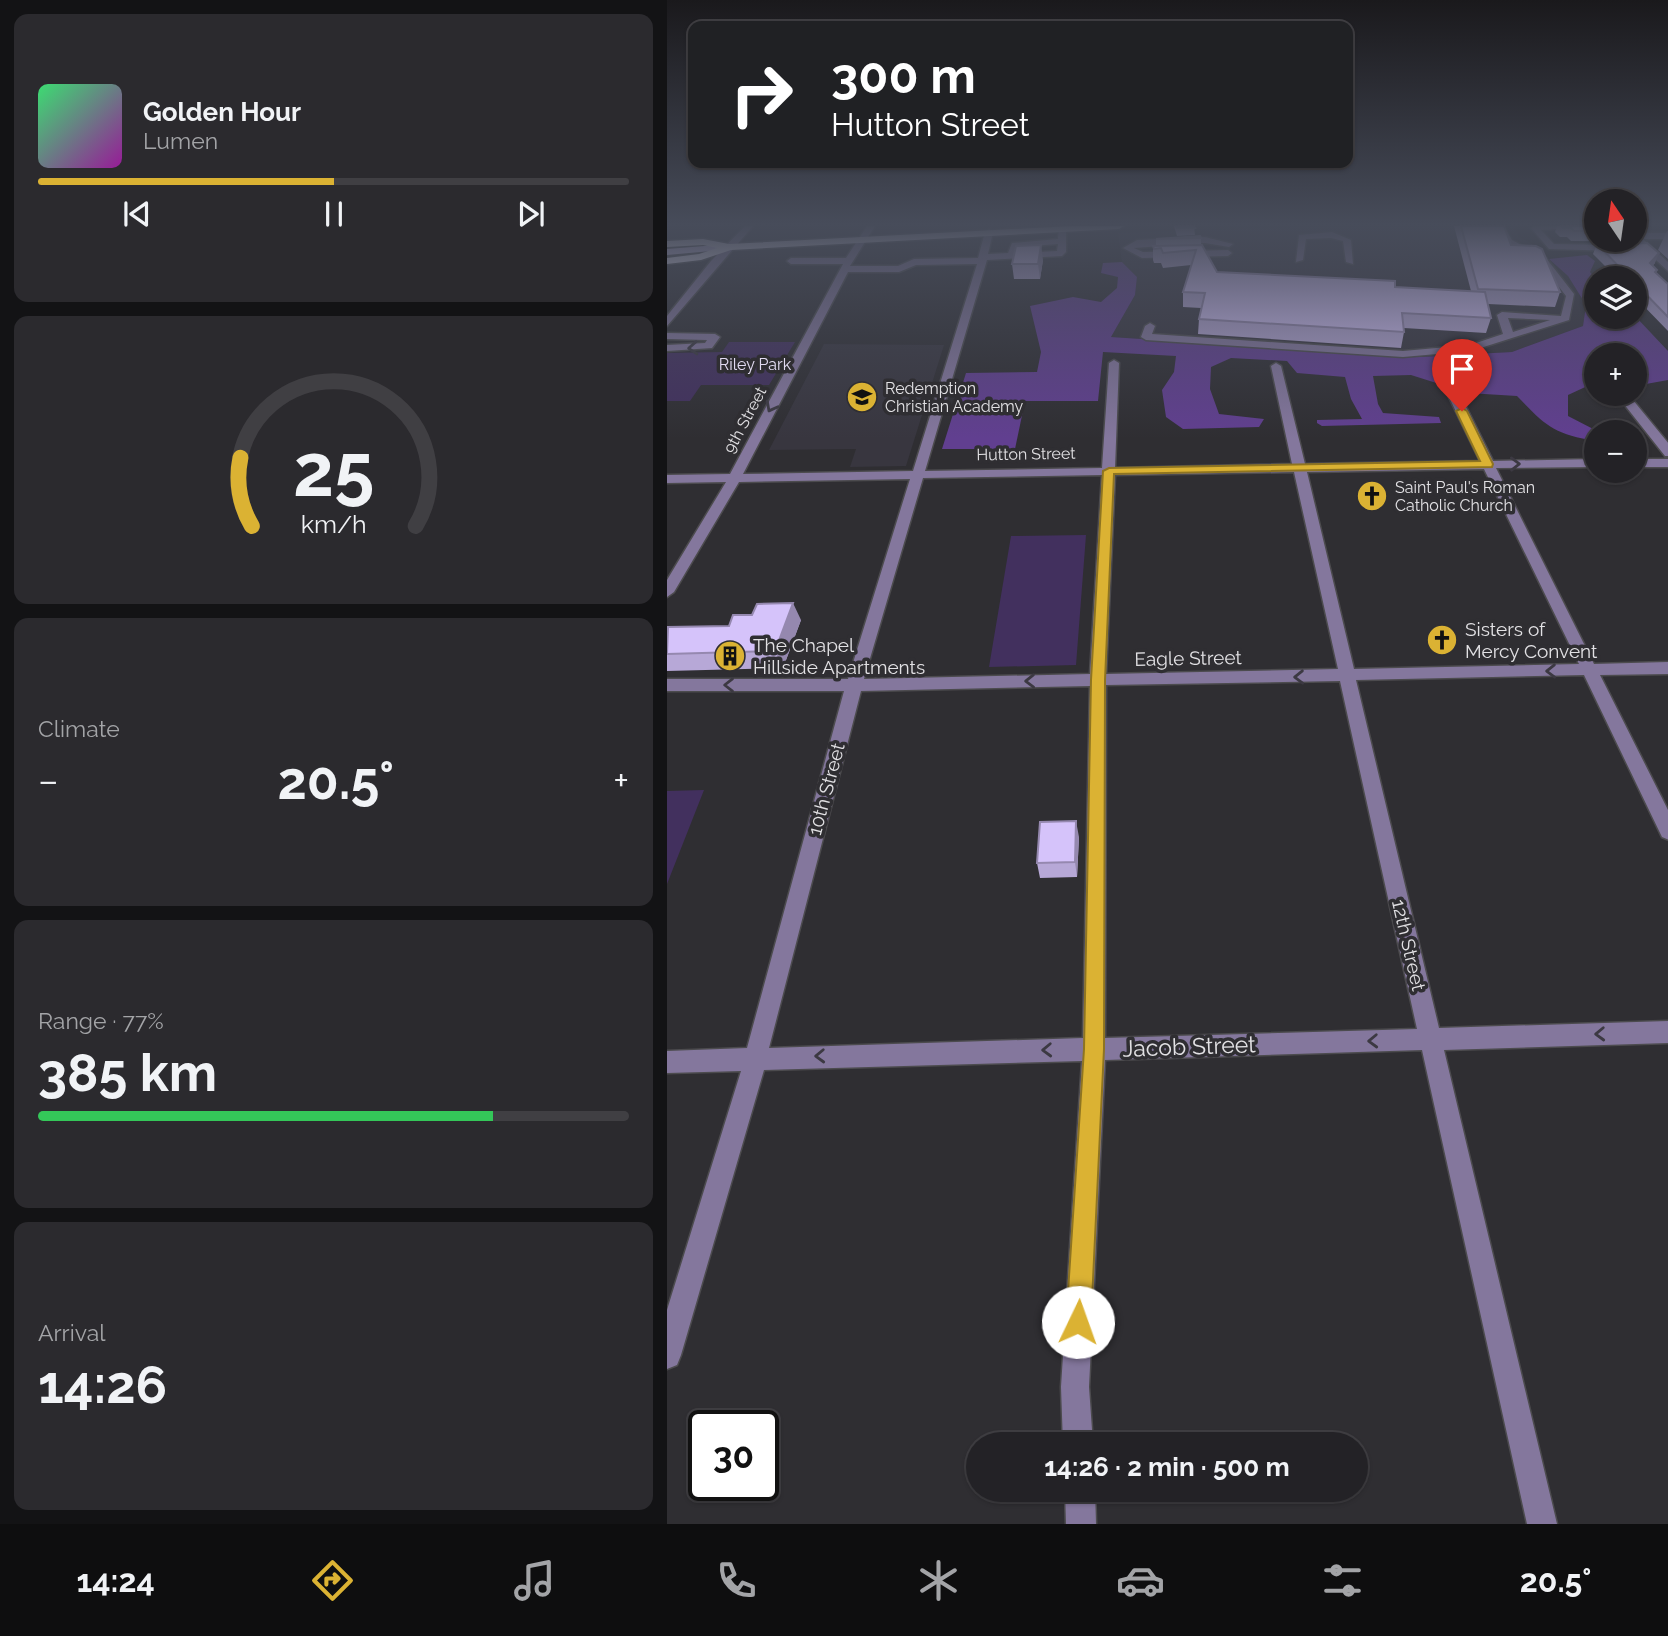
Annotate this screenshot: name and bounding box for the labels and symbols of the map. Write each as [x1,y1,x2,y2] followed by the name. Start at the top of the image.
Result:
[1584,189,1647,252] north arrow
[1432,339,1492,411] pin
[687,340,698,355] one-way arrow
[719,355,792,374] park label: Riley Park
[885,379,1024,416] place label: Redemption Christian Academy
[845,380,879,414] school or university icon: Redemption Christian Academy
[720,383,771,456] street label: 9th Street
[766,400,780,412] one-way arrow
[976,444,1076,464] street label: Hutton Street
[1510,456,1520,472] one-way arrow
[1395,478,1535,515] place label: Saint Paul's Roman Catholic Church
[1355,479,1389,513] church icon: Saint Paul's Roman Catholic Church
[1465,618,1598,662] place label: Sisters of Mercy Convent
[1425,623,1459,657] church icon: Sisters of Mercy Convent
[753,634,925,678] place label: The Chapel Hillside Apartments
[713,639,747,673] building icon: The Chapel Hillside Apartments
[1134,646,1243,670] street label: Eagle Street
[1545,663,1556,678] one-way arrow
[1293,669,1304,684] one-way arrow
[1024,674,1035,689] one-way arrow
[723,677,734,693] one-way arrow
[803,740,849,838] street label: 10th Street
[1388,897,1430,993] street label: 12th Street
[1594,1027,1605,1042] one-way arrow
[1122,1030,1256,1062] street label: Jacob Street
[1367,1033,1378,1048] one-way arrow
[1042,1042,1052,1058] one-way arrow
[814,1049,825,1064] one-way arrow
[1041,1285,1115,1359] position arrow
[688,1410,779,1501] speed limit sign: 30

